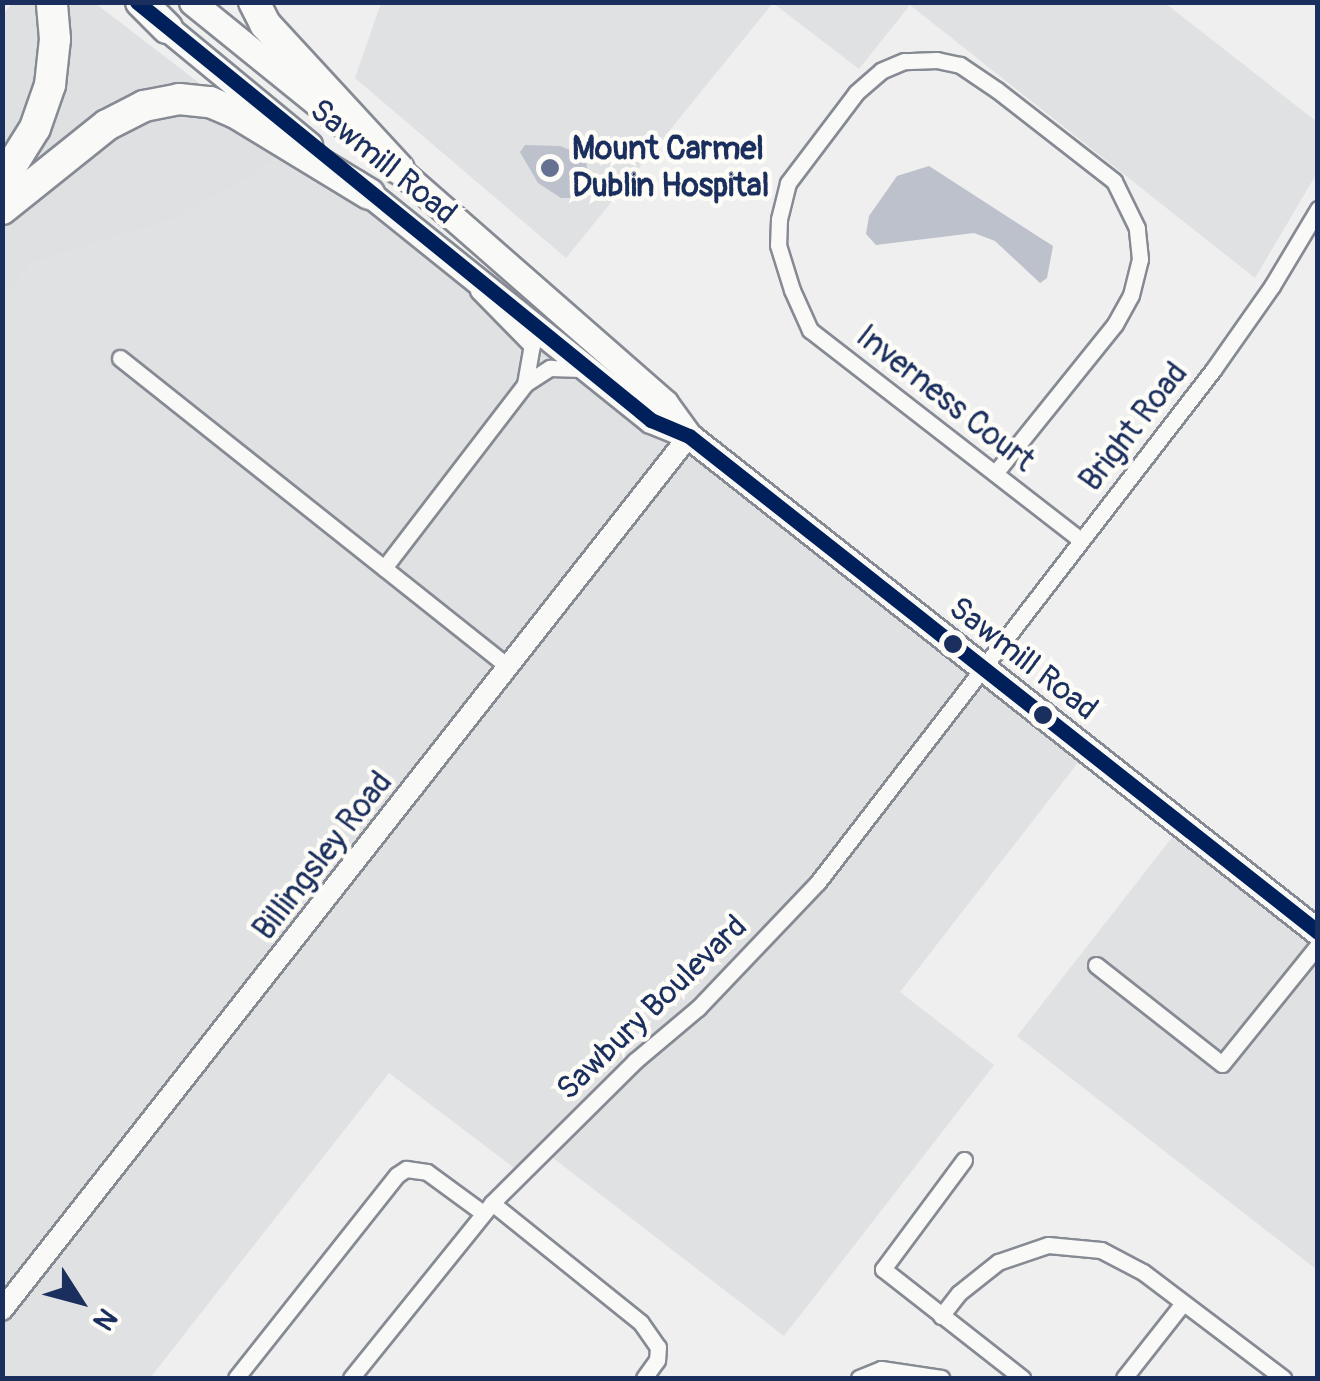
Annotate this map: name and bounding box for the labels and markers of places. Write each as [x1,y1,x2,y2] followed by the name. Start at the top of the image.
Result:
[572,131,769,206] place label: Mount Carmel Dublin Hospital
[537,155,563,181] marker: Mount Carmel Dublin Hospital
[943,634,963,654] unlabelled marker
[1033,705,1053,725] unlabelled marker

